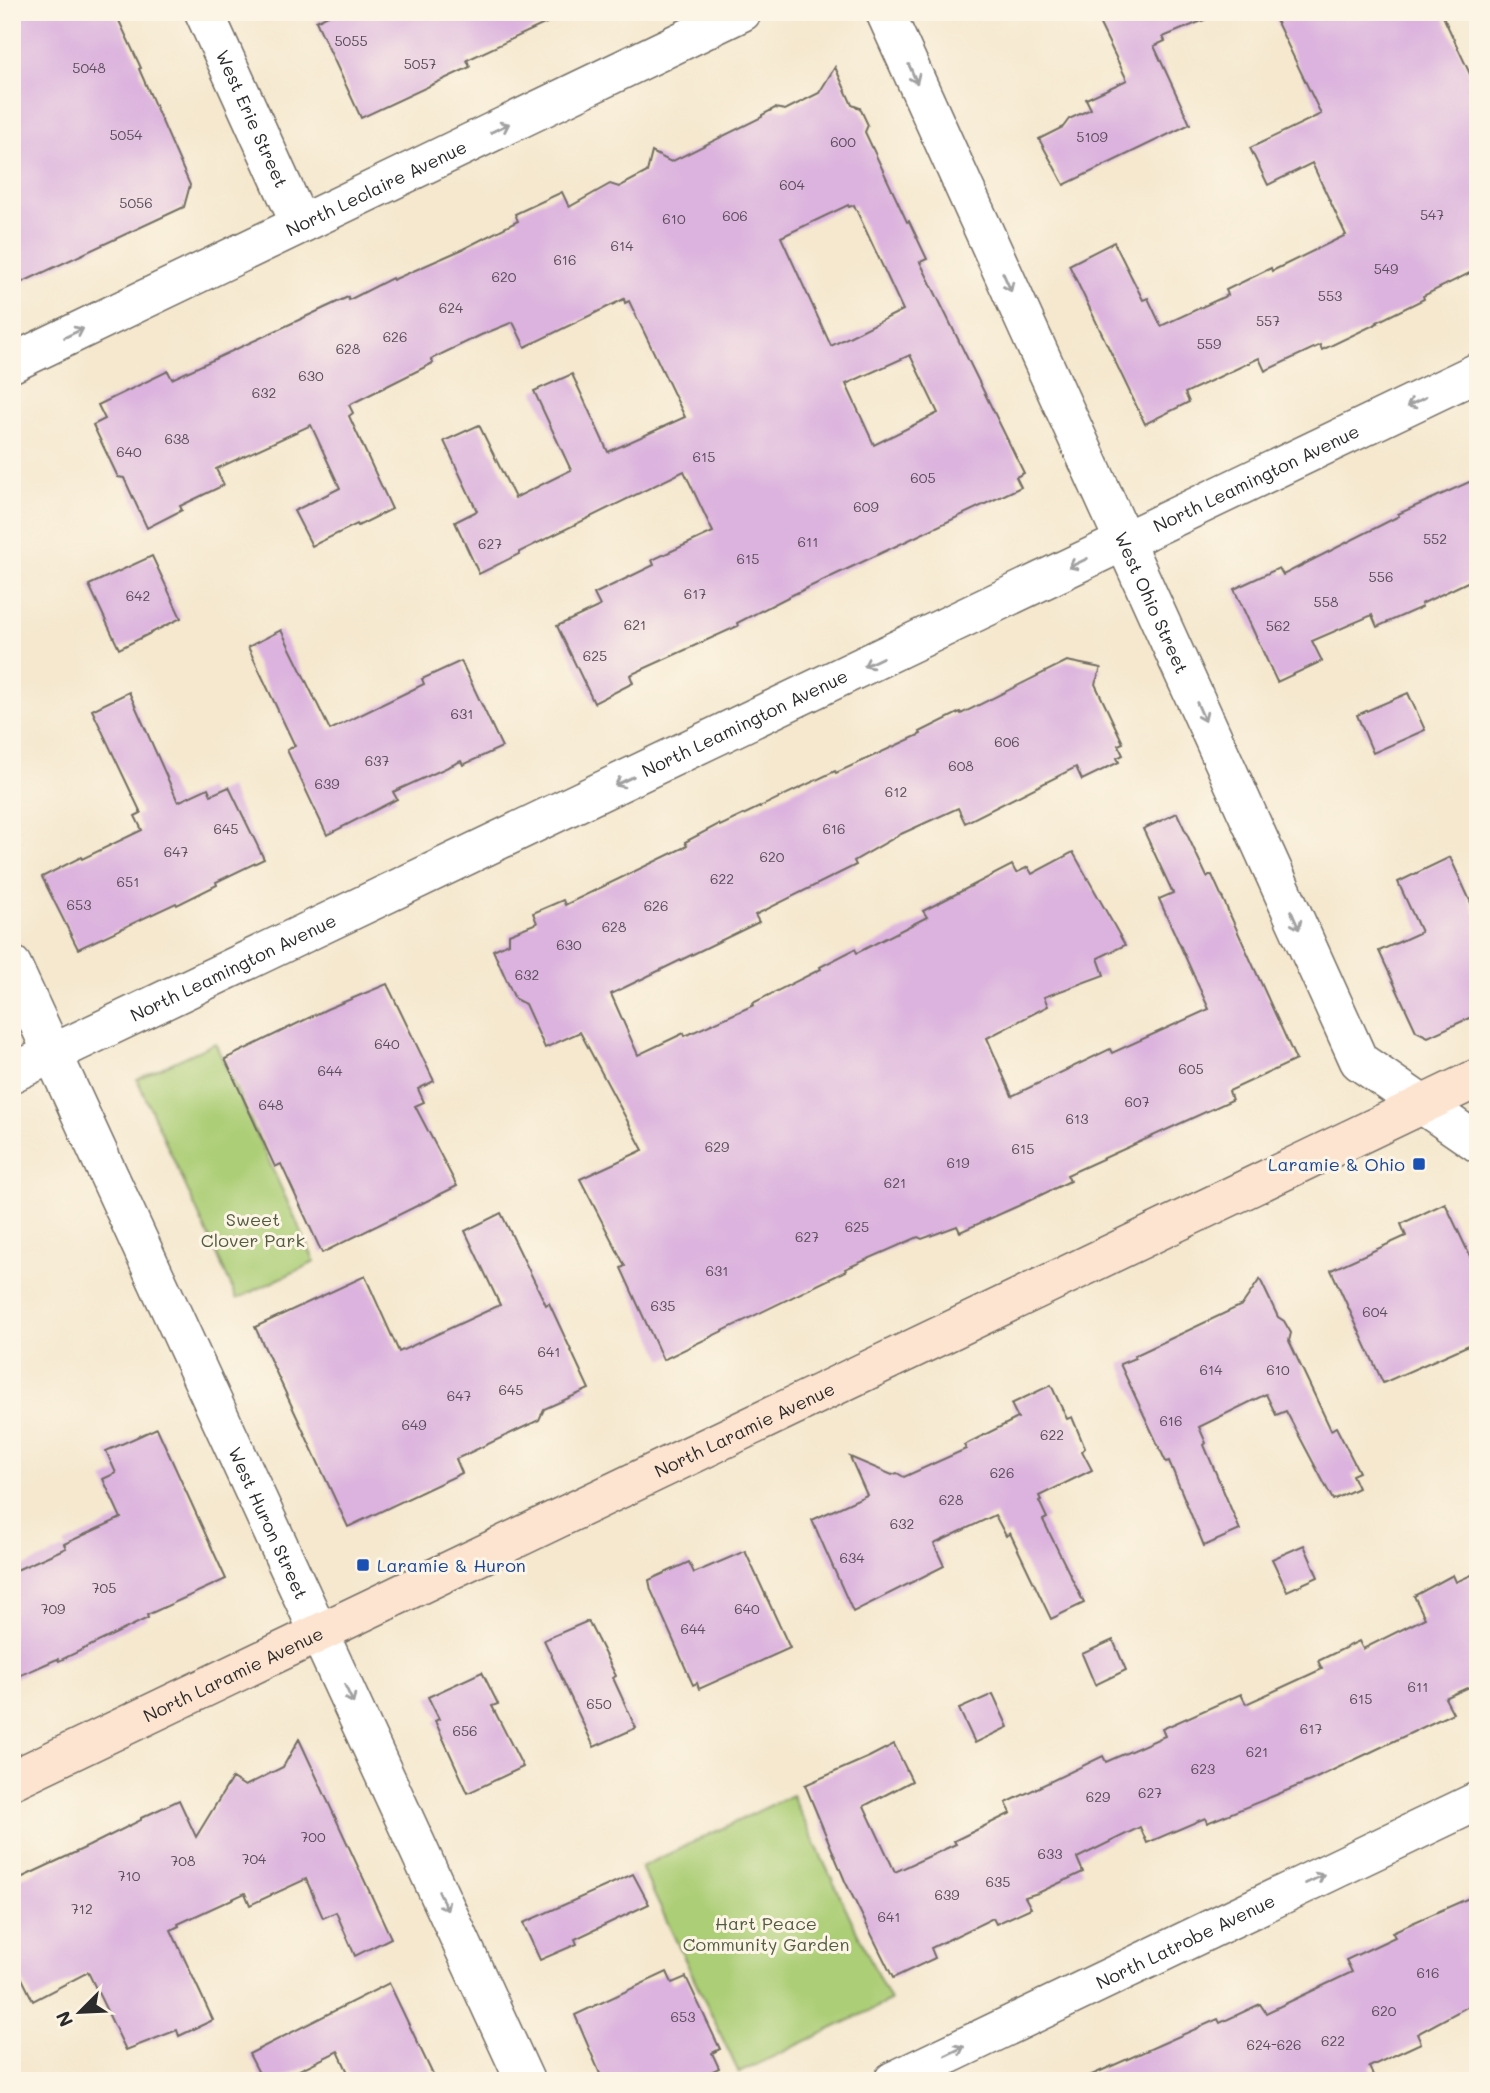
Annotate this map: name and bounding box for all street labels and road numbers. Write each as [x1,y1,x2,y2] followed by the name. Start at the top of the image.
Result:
[211,46,294,191] street label: West Erie Street
[282,134,470,242] street label: North Leclaire Avenue
[1149,419,1363,538] street label: North Leamington Avenue
[1109,528,1194,677] street label: West Ohio Street
[638,663,852,782] street label: North Leamington Avenue
[126,908,340,1027] street label: North Leamington Avenue
[650,1376,838,1483] street label: North Laramie Avenue
[223,1443,314,1603] street label: West Huron Street
[139,1621,327,1728] street label: North Laramie Avenue
[1092,1888,1279,1994] street label: North Latrobe Avenue

